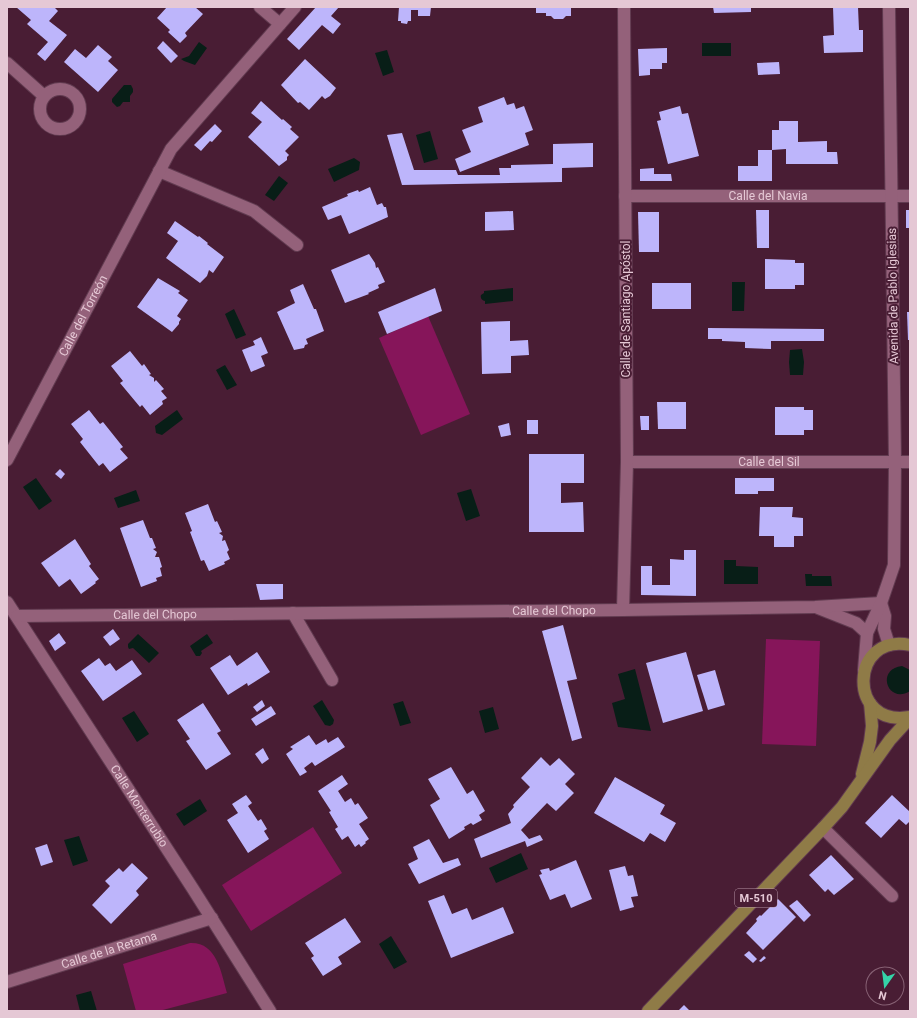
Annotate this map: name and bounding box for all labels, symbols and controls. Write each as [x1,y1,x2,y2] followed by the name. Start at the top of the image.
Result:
[729,189,807,203] street label: Calle del Navia
[885,228,901,364] street label: Avenida de Pablo Iglesias
[619,240,633,378] street label: Calle de Santiago Apóstol
[56,273,110,359] street label: Calle del Torreón
[738,455,800,469] street label: Calle del Sil
[512,603,596,618] street label: Calle del Chopo
[113,607,197,622] street label: Calle del Chopo
[107,762,171,850] street label: Calle Monterrubio
[735,889,777,907] road number: M-510
[60,929,159,972] street label: Calle de la Retama
[865,966,905,1006] north arrow
[877,988,888,1002] text: N

